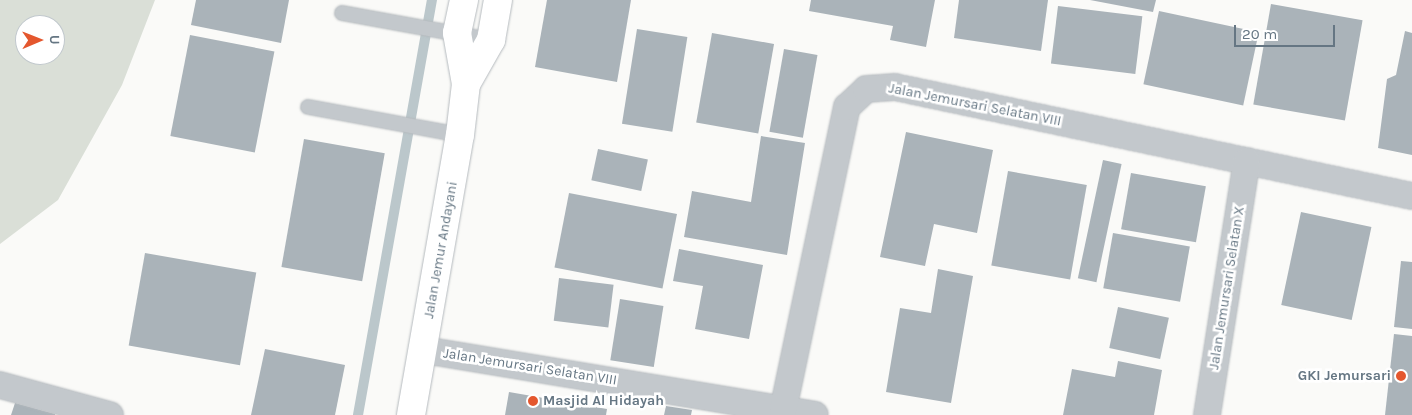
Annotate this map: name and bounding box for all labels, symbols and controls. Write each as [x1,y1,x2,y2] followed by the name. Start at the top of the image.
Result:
[15,15,65,65] north arrow
[1237,15,1338,47] scale bar
[1242,25,1277,43] text: 20 m
[46,35,63,45] text: U
[887,80,1063,130] street label: Jalan Jemursari Selatan VIII
[421,180,461,320] street label: Jalan Jemur Andayani
[1206,205,1248,371] street label: Jalan Jemursari Selatan X
[442,345,618,389] street label: Jalan Jemursari Selatan VIII
[1298,368,1391,384] place label: GKI Jemursari
[1395,370,1407,382] marker: GKI Jemursari
[543,393,664,409] place label: Masjid Al Hidayah
[527,395,539,407] marker: Masjid Al Hidayah

